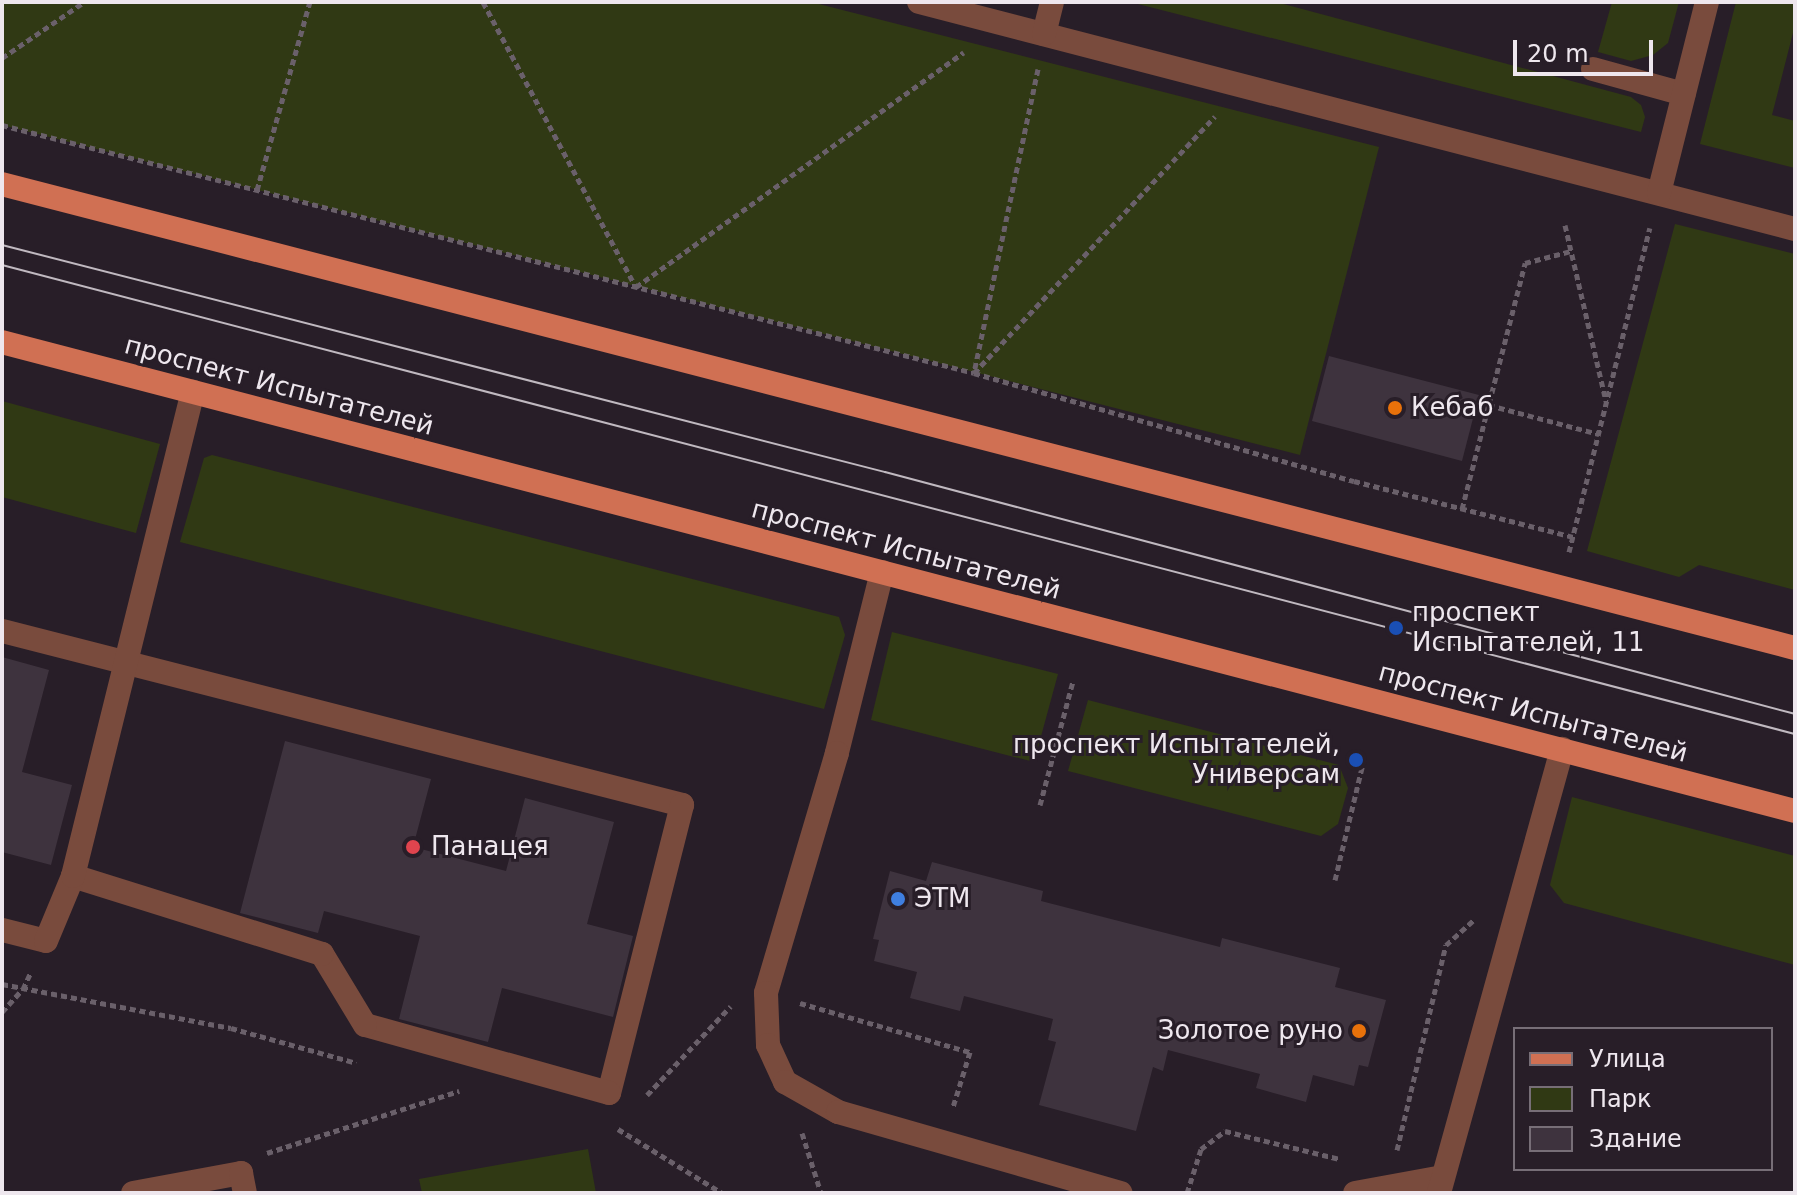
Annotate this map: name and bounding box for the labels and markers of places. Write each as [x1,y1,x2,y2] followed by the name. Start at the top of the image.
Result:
[1411,392,1493,424] place label: Кебаб
[1386,399,1404,417] marker: Кебаб
[1412,597,1645,658] place label: проспект Испытателей, 11
[1387,619,1405,637] marker: проспект Испытателей, 11
[1013,729,1340,790] place label: проспект Испытателей, Универсам
[1347,751,1365,769] marker: проспект Испытателей, Универсам
[431,831,549,863] place label: Панацея
[402,836,424,858] marker: Панацея
[914,883,970,915] place label: ЭТМ
[889,890,907,908] marker: ЭТМ
[1158,1015,1343,1047] place label: Золотое руно
[1350,1022,1368,1040] marker: Золотое руно

